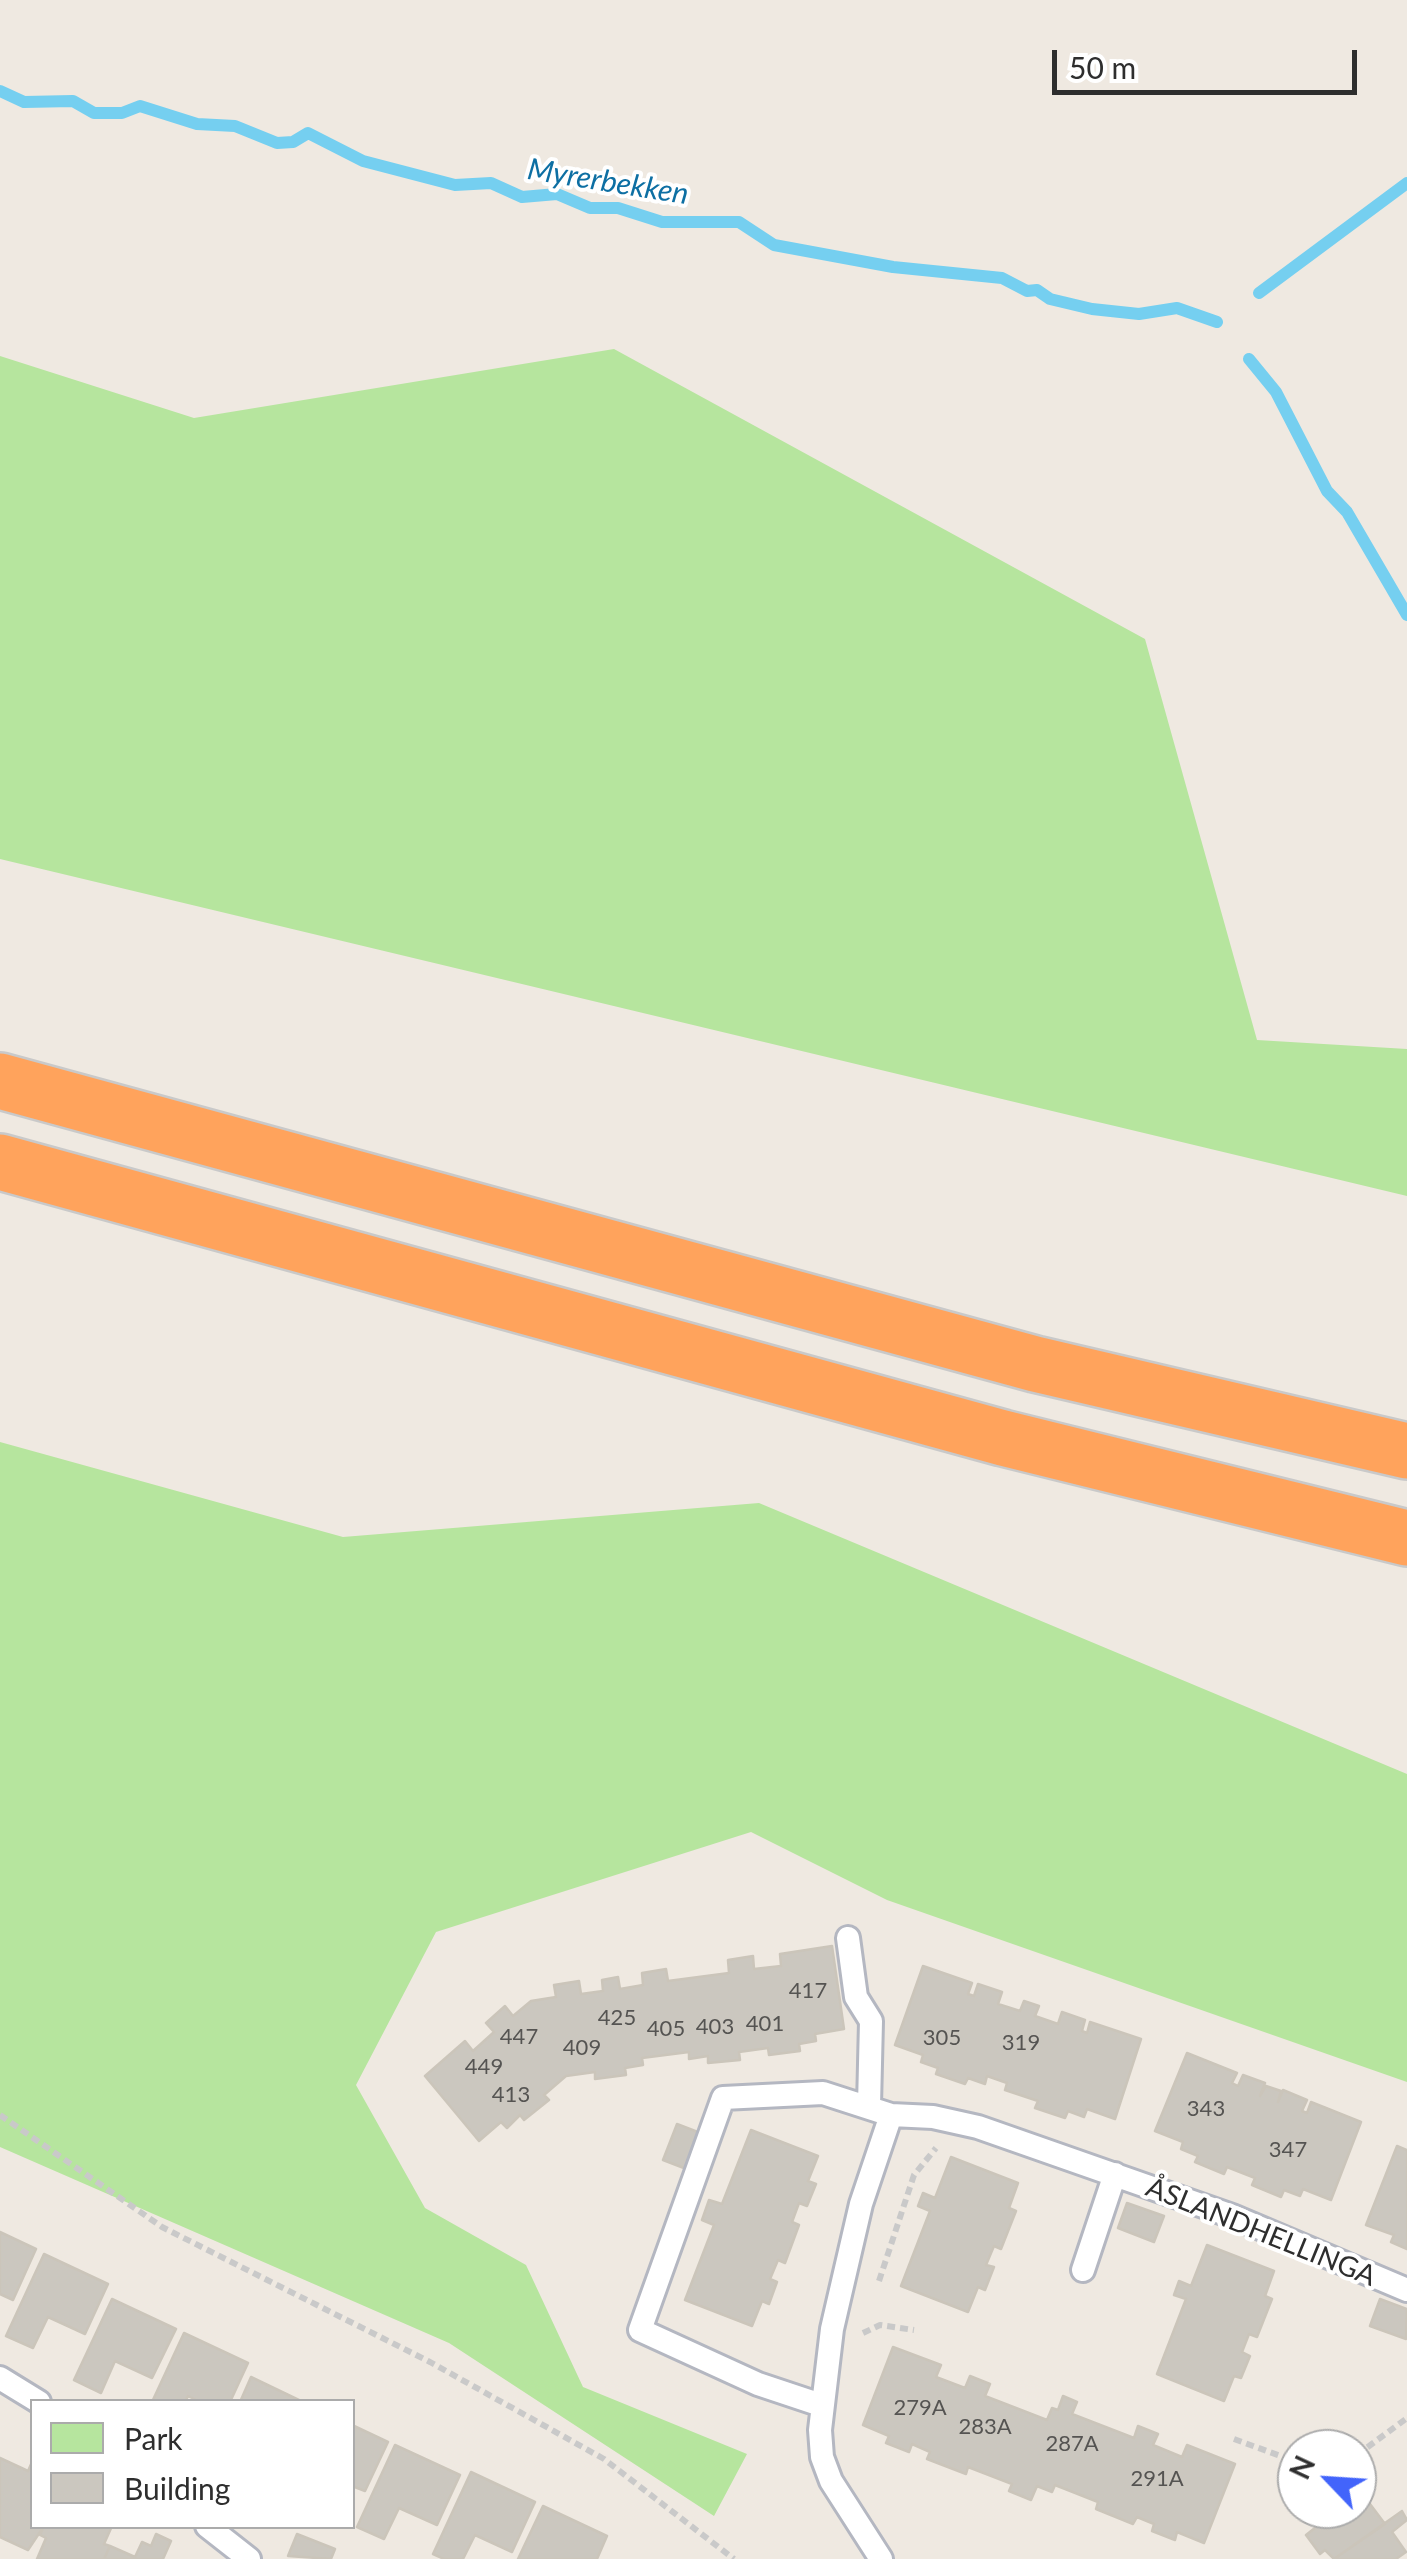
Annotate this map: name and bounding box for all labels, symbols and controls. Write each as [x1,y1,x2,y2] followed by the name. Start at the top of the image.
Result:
[1057,30,1362,92] scale bar
[1069,49,1136,85] text: 50 m
[525,152,691,212] water label: Myrerbekken
[789,1978,827,2004] house number: 417
[598,2005,636,2031] house number: 425
[746,2011,784,2037] house number: 401
[696,2014,734,2040] house number: 403
[647,2016,685,2042] house number: 405
[500,2024,538,2050] house number: 447
[923,2025,961,2051] house number: 305
[1002,2030,1040,2056] house number: 319
[563,2035,601,2061] house number: 409
[465,2054,503,2080] house number: 449
[492,2082,530,2108] house number: 413
[1187,2096,1225,2122] house number: 343
[1269,2137,1307,2163] house number: 347
[1141,2171,1381,2293] street label: ÅSLANDHELLINGA
[893,2395,947,2421] house number: 279A
[30,2399,355,2529] legend
[958,2414,1012,2440] house number: 283A
[124,2420,183,2456] text: Park
[1277,2429,1377,2529] north arrow
[1045,2431,1099,2457] house number: 287A
[1282,2450,1322,2484] text: N
[1130,2466,1184,2492] house number: 291A
[124,2470,230,2506] text: Building

